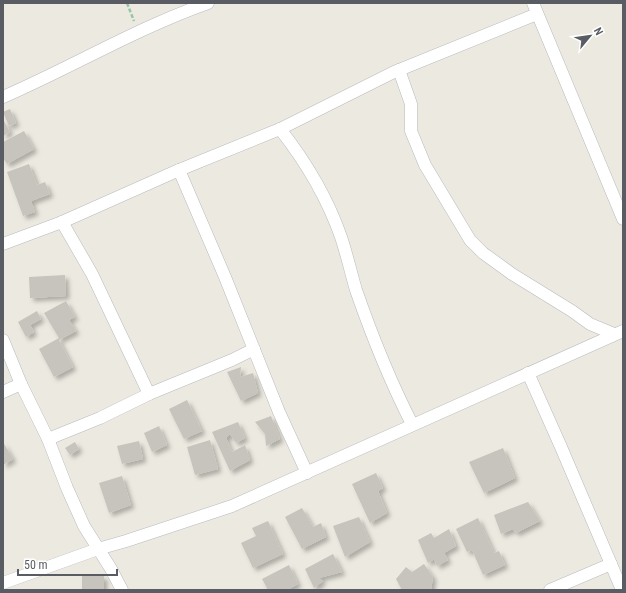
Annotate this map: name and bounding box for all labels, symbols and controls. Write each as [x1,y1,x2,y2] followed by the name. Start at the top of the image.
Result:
[570,16,610,56] north arrow
[591,25,606,38] text: N
[18,551,117,577] scale bar
[24,558,48,572] text: 50 m

